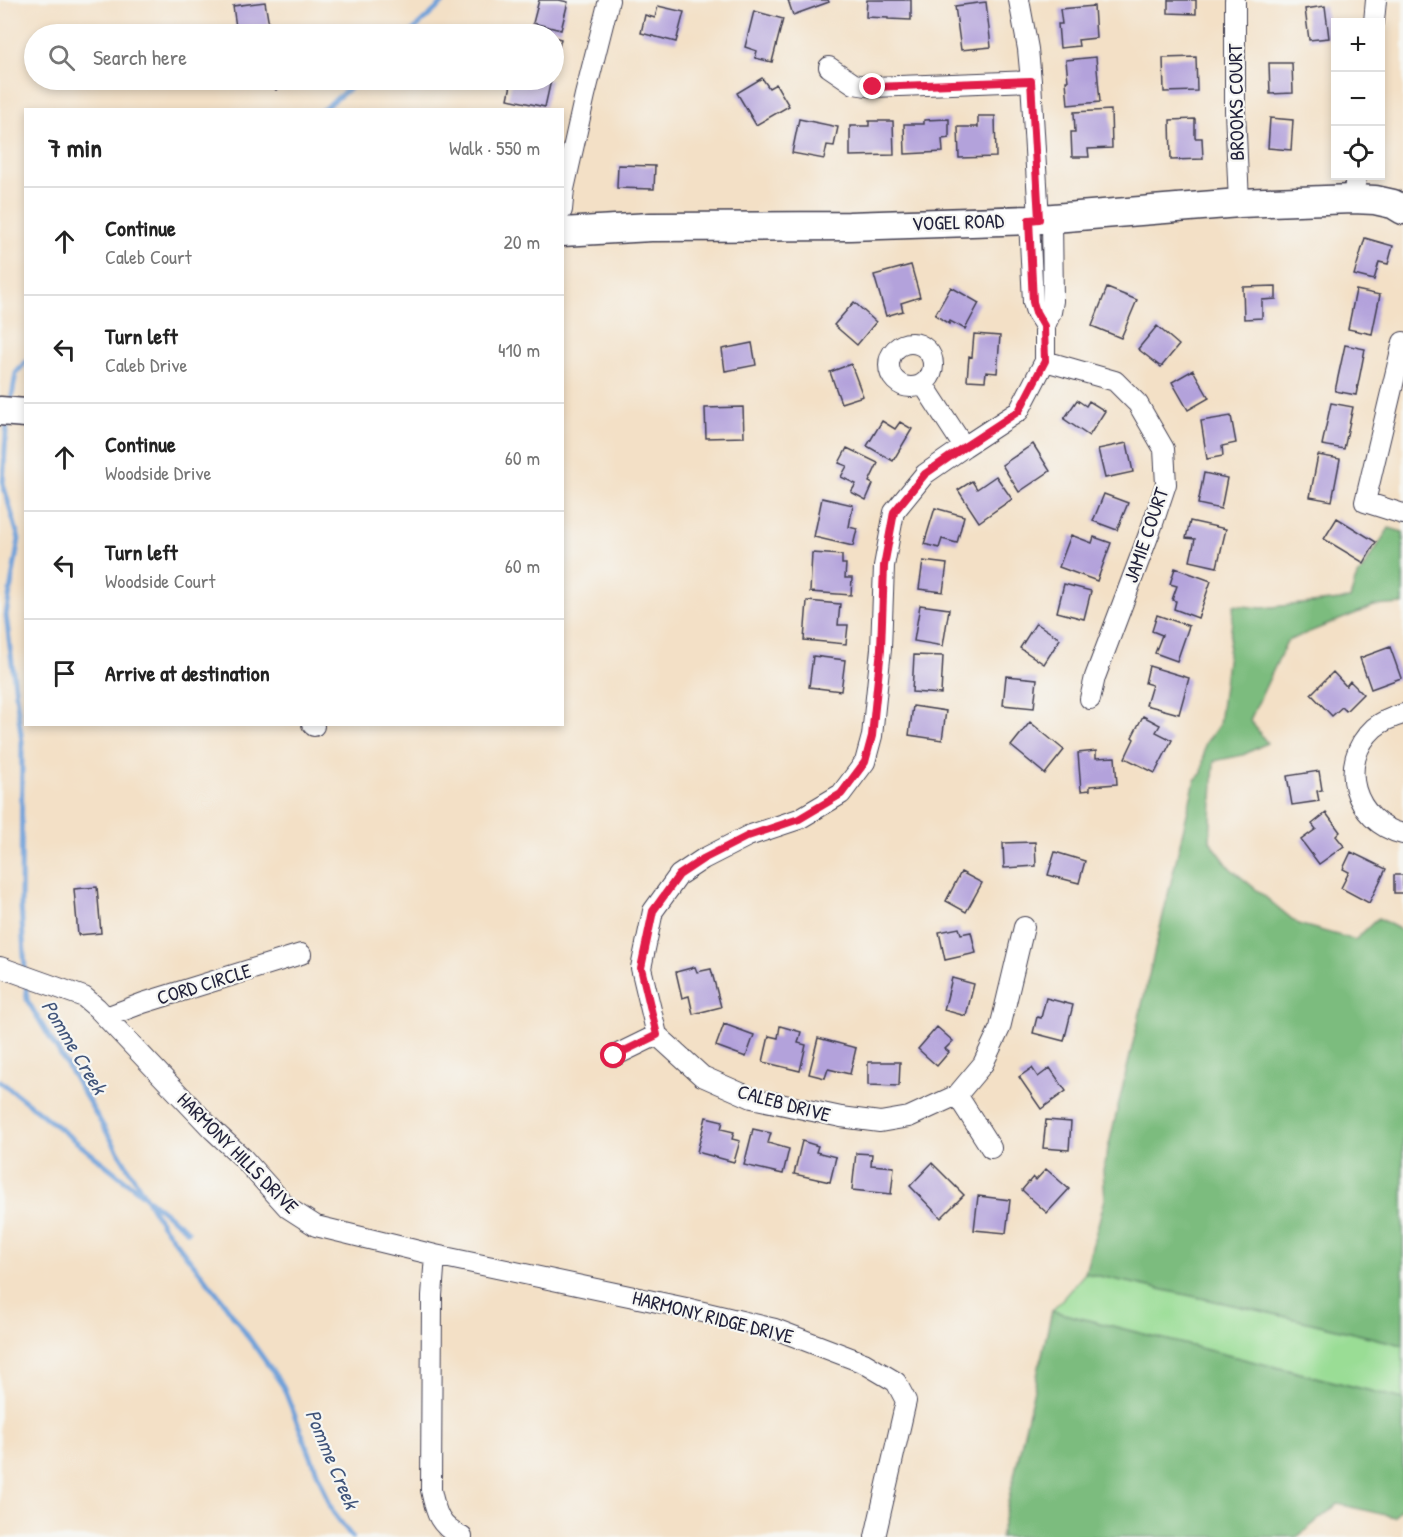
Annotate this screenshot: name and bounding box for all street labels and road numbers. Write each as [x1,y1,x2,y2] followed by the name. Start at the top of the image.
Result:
[1221,43,1250,161] street label: BROOKS COURT
[911,206,1005,237] street label: VOGEL ROAD
[1117,483,1175,586] street label: JAMIE COURT
[153,956,254,1011] street label: CORD CIRCLE
[735,1077,834,1128] street label: CALEB DRIVE
[172,1086,305,1219] street label: HARMONY HILLS DRIVE
[630,1283,797,1350] street label: HARMONY RIDGE DRIVE

